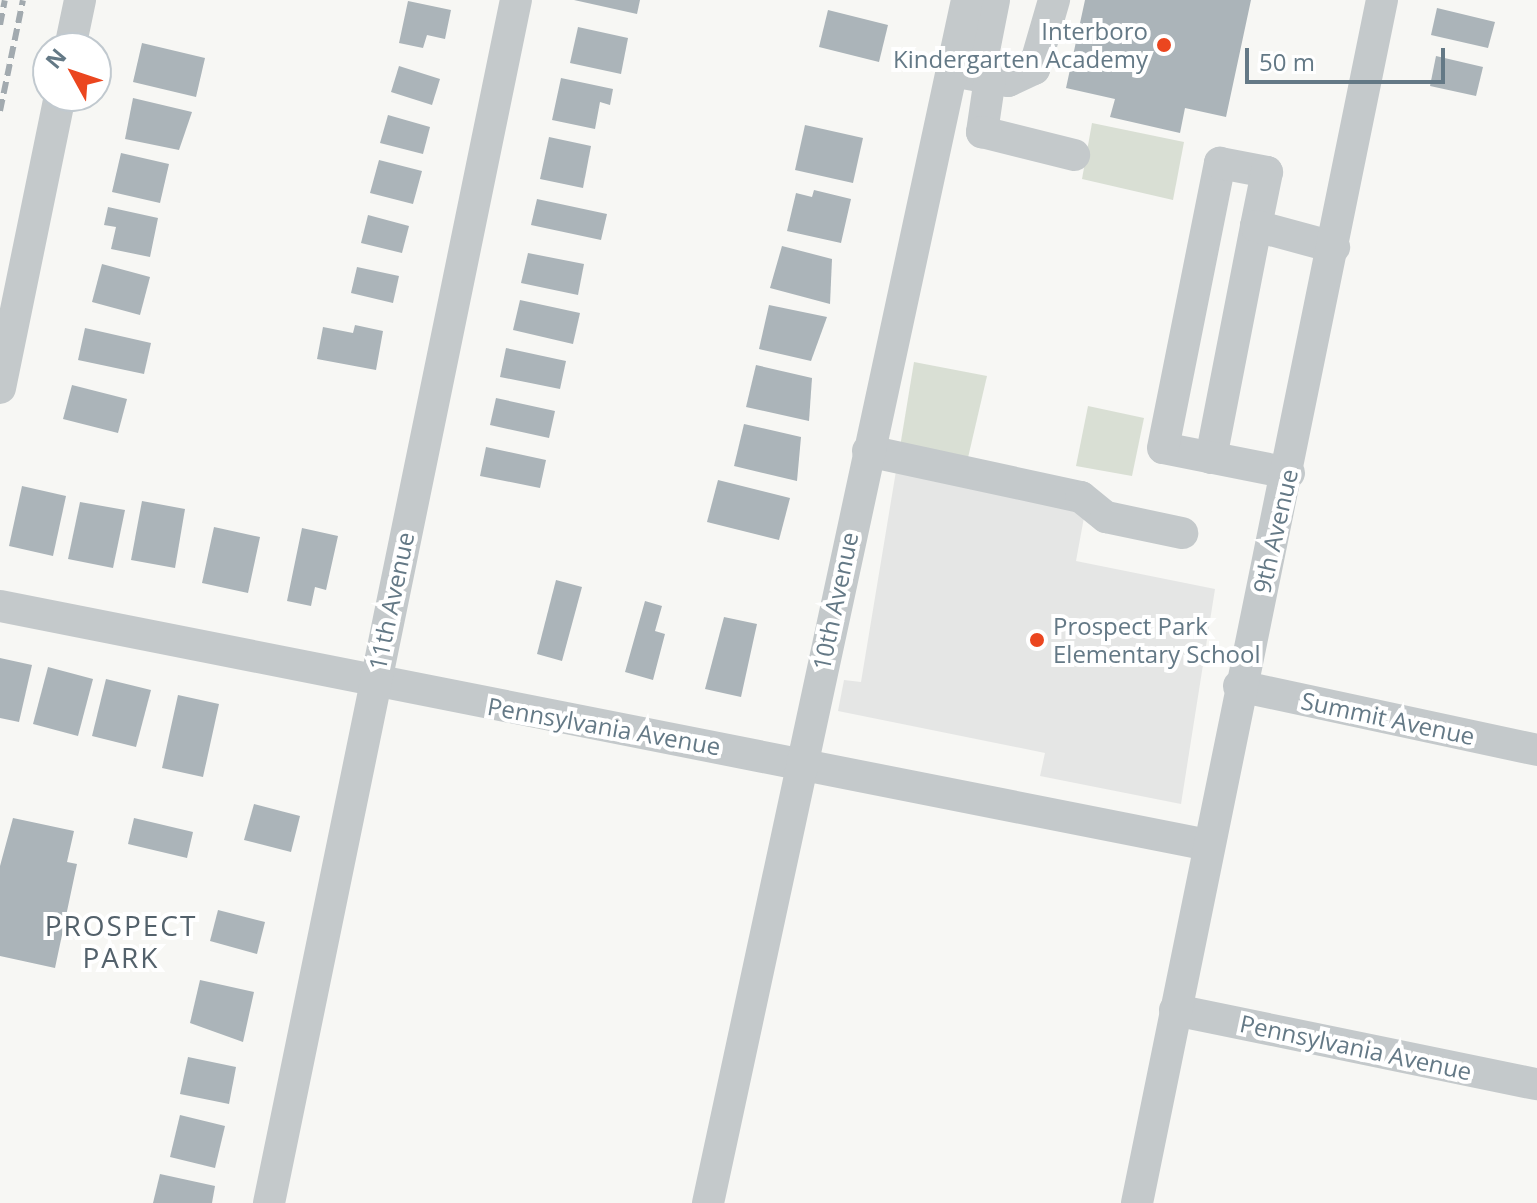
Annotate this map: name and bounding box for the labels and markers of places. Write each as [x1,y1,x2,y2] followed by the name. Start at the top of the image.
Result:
[893,17,1148,73] place label: Interboro Kindergarten Academy
[1155,36,1173,54] marker: Interboro Kindergarten Academy
[1053,612,1261,668] place label: Prospect Park Elementary School
[1028,631,1046,649] marker: Prospect Park Elementary School

